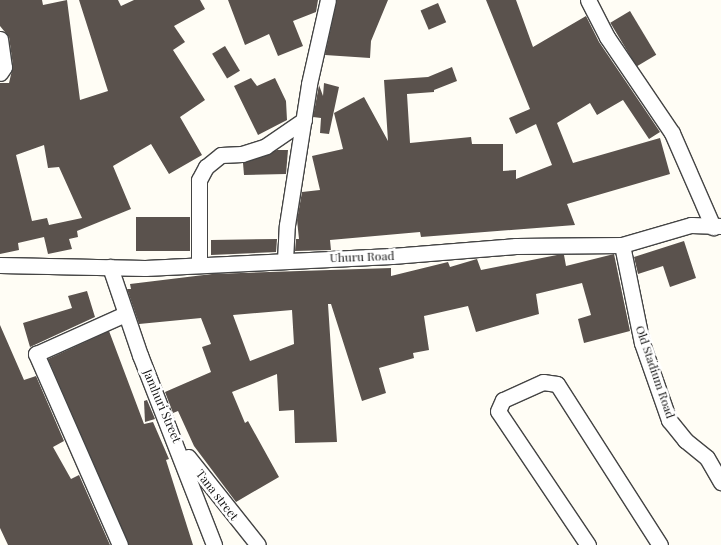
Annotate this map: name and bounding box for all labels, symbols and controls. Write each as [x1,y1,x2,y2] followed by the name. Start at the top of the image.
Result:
[329,249,395,265] street label: Uhuru Road
[632,324,678,420] street label: Old Stadium Road
[140,367,184,445] street label: Jamhuri Street
[193,467,241,523] street label: Tana street

